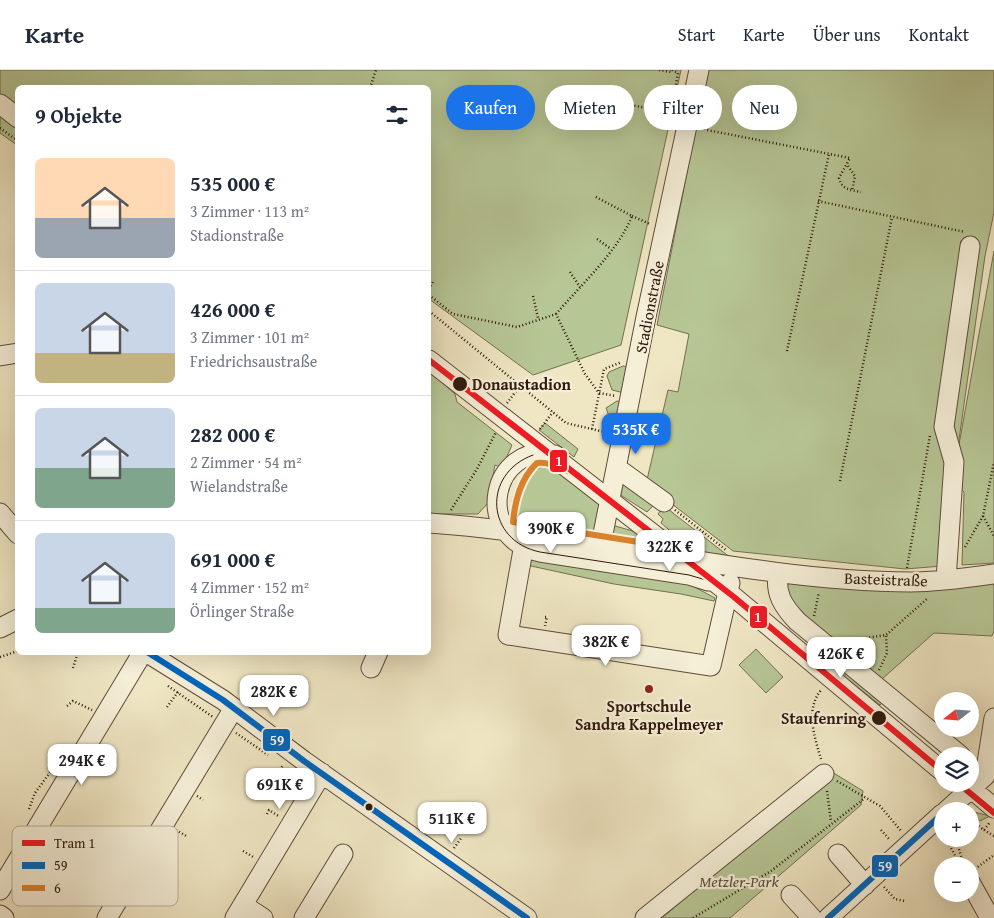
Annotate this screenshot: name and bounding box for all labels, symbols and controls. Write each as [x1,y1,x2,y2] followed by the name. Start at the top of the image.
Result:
[25,17,84,52] text: Karte
[678,21,715,48] text: Start
[743,21,785,48] text: Karte
[813,21,881,48] text: Über uns
[909,21,969,48] text: Kontakt
[446,85,535,130] chip: Kaufen
[545,85,634,130] chip: Mieten
[644,85,722,130] chip: Filter
[732,85,797,130] chip: Neu
[35,100,122,131] text: 9 Objekte
[383,101,411,129] icon: filters
[190,168,275,199] text: 535 000 €
[75,178,135,238] icon: home
[190,199,309,223] text: 3 Zimmer · 113 m²
[190,223,284,247] text: Stadionstraße
[628,259,670,355] street label: Stadionstraße
[190,294,275,325] text: 426 000 €
[75,303,135,363] icon: home
[190,325,309,349] text: 3 Zimmer · 101 m²
[190,349,317,373] text: Friedrichsaustraße
[472,372,572,396] place label: Donaustadion
[451,375,469,393] marker: Donaustadion
[595,412,677,455] pin: 535K €
[613,417,659,441] text: 535K €
[190,419,275,450] text: 282 000 €
[75,428,135,488] icon: home
[549,449,568,473] line badge: 1
[190,450,302,474] text: 2 Zimmer · 54 m²
[555,451,563,471] text: 1
[190,474,288,498] text: Wielandstraße
[510,512,592,554] pin: 390K €
[528,516,574,540] text: 390K €
[629,530,711,572] pin: 322K €
[647,534,693,558] text: 322K €
[190,544,275,575] text: 691 000 €
[75,553,135,613] icon: home
[844,566,928,592] street label: Basteistraße
[190,575,309,599] text: 4 Zimmer · 152 m²
[190,599,294,623] text: Örlinger Straße
[749,605,768,629] line badge: 1
[754,607,762,627] text: 1
[565,624,647,667] pin: 382K €
[583,629,629,653] text: 382K €
[800,636,882,679] pin: 426K €
[818,641,864,665] text: 426K €
[233,674,315,717] pin: 282K €
[251,679,297,703] text: 282K €
[643,683,655,695] marker: Sportschule Sandra Kappelmeyer
[934,692,979,738] north arrow
[934,692,979,902] map controls
[575,694,724,736] place label: Sportschule Sandra Kappelmeyer
[781,706,867,730] place label: Staufenring
[870,709,888,727] marker: Staufenring
[262,728,291,752] line badge: 59
[270,730,284,750] text: 59
[41,744,123,786] pin: 294K €
[934,747,979,792] button: layers
[59,748,105,772] text: 294K €
[239,768,321,810] pin: 691K €
[257,772,303,796] text: 691K €
[364,802,374,812] unlabelled marker
[411,802,493,844] pin: 511K €
[934,802,979,847] button: +
[429,806,475,830] text: 511K €
[12,826,178,906] legend
[54,833,95,853] text: Tram 1
[871,854,899,878] line badge: 59
[54,855,68,875] text: 59
[878,856,892,876] text: 59
[934,857,979,902] button: −
[699,869,779,893] park label: Metzler-Park
[54,878,61,898] text: 6

